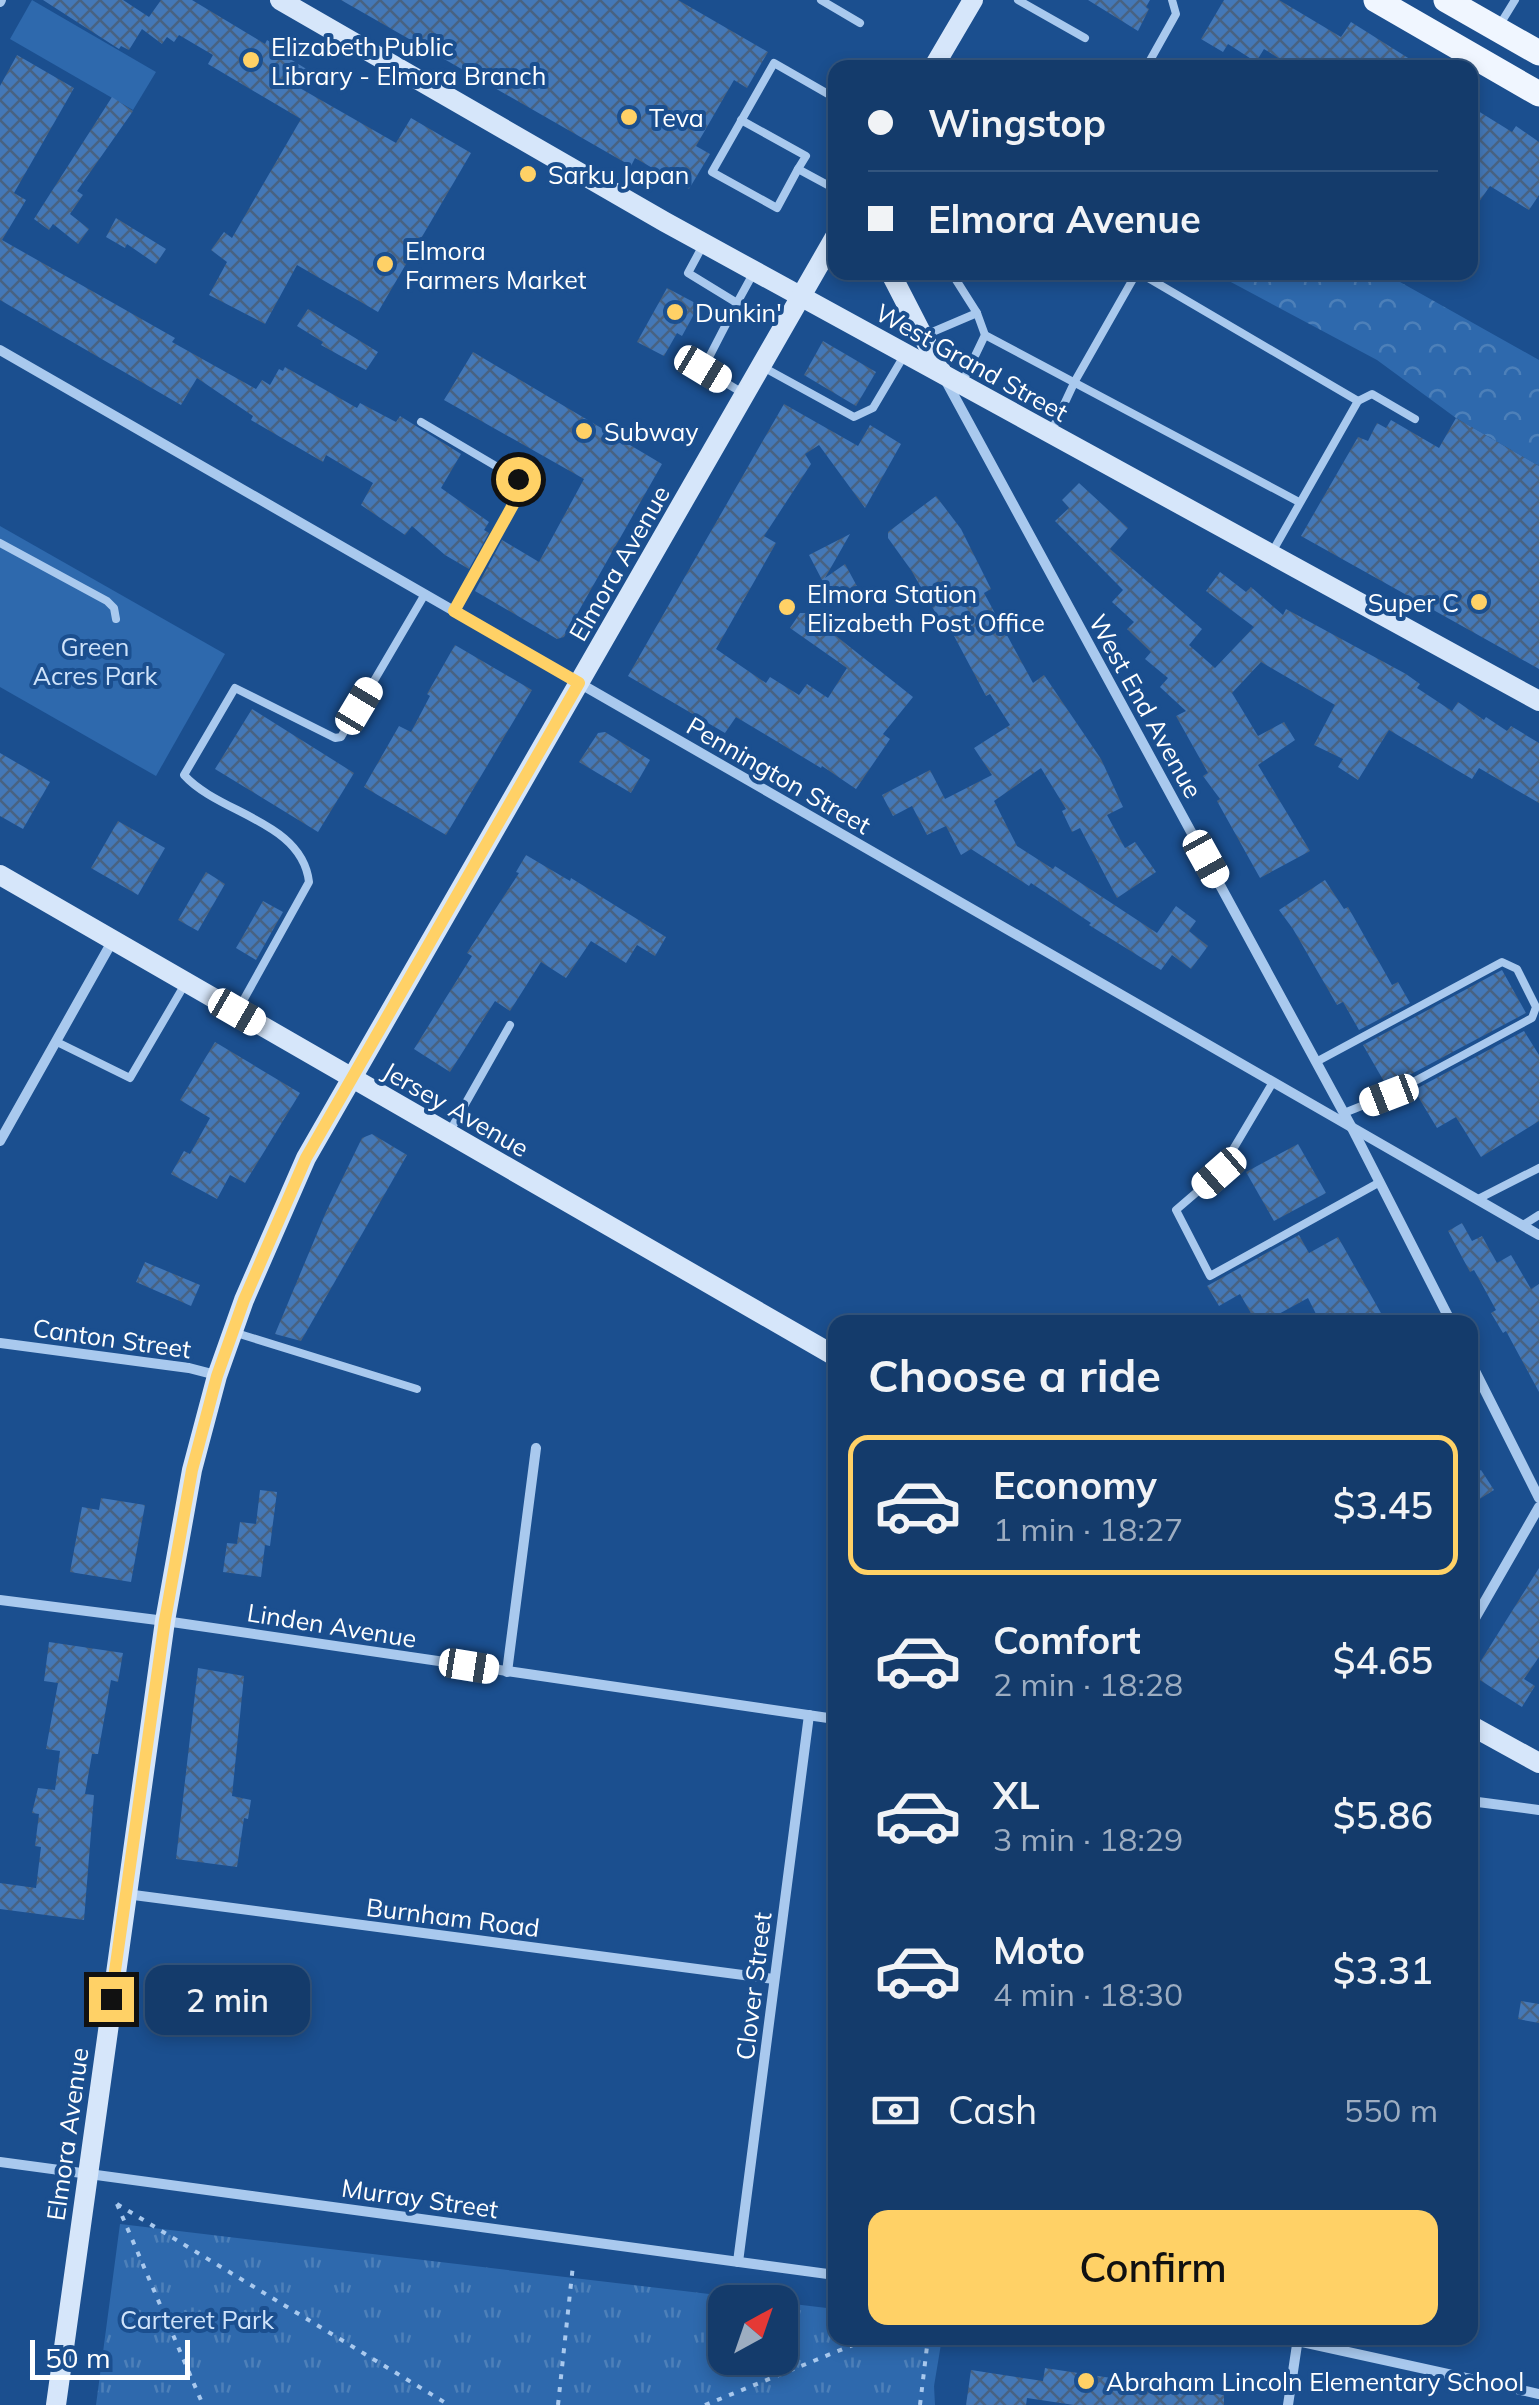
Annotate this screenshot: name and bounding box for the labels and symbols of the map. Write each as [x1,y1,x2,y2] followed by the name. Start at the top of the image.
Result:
[271,31,546,91] place label: Elizabeth Public Library - Elmora Branch
[240,49,262,71] marker: Elizabeth Public Library - Elmora Branch
[649,102,704,133] place label: Teva
[618,106,640,128] marker: Teva
[548,159,689,190] place label: Sarku Japan
[517,163,539,185] marker: Sarku Japan
[405,235,587,295] place label: Elmora Farmers Market
[374,253,396,275] marker: Elmora Farmers Market
[870,296,1074,428] street label: West Grand Street
[695,297,782,328] place label: Dunkin'
[664,301,686,323] marker: Dunkin'
[670,341,736,397] car
[604,416,698,447] place label: Subway
[573,420,595,442] marker: Subway
[496,457,541,502] route start
[562,480,676,646] street label: Elmora Avenue
[807,578,1045,638] place label: Elmora Station Elizabeth Post Office
[1368,587,1459,618] place label: Super C
[1468,591,1490,613] marker: Super C
[776,596,798,618] marker: Elmora Station Elizabeth Post Office
[1083,609,1209,803] street label: West End Avenue
[33,631,158,691] park label: Green Acres Park
[331,673,387,739] car
[681,710,877,840] street label: Pennington Street
[1178,825,1234,893] car
[204,984,270,1040] car
[377,1055,535,1163] street label: Jersey Avenue
[1356,1070,1422,1120] car
[1187,1142,1251,1204] car
[31,1312,193,1364] street label: Canton Street
[245,1596,419,1654] street label: Linden Avenue
[437,1646,501,1686] car
[364,1891,542,1943] street label: Burnham Road
[729,1910,777,2062] street label: Clover Street
[146,1964,311,2034] callout: 2 min
[89,1977,134,2022] route end
[40,2045,94,2223] street label: Elmora Avenue
[340,2172,500,2224] street label: Murray Street
[708,2285,798,2375] north arrow
[120,2304,275,2335] park label: Carteret Park
[30,2335,190,2380] scale bar
[1106,2366,1524,2397] place label: Abraham Lincoln Elementary School
[1075,2370,1097,2392] marker: Abraham Lincoln Elementary School

